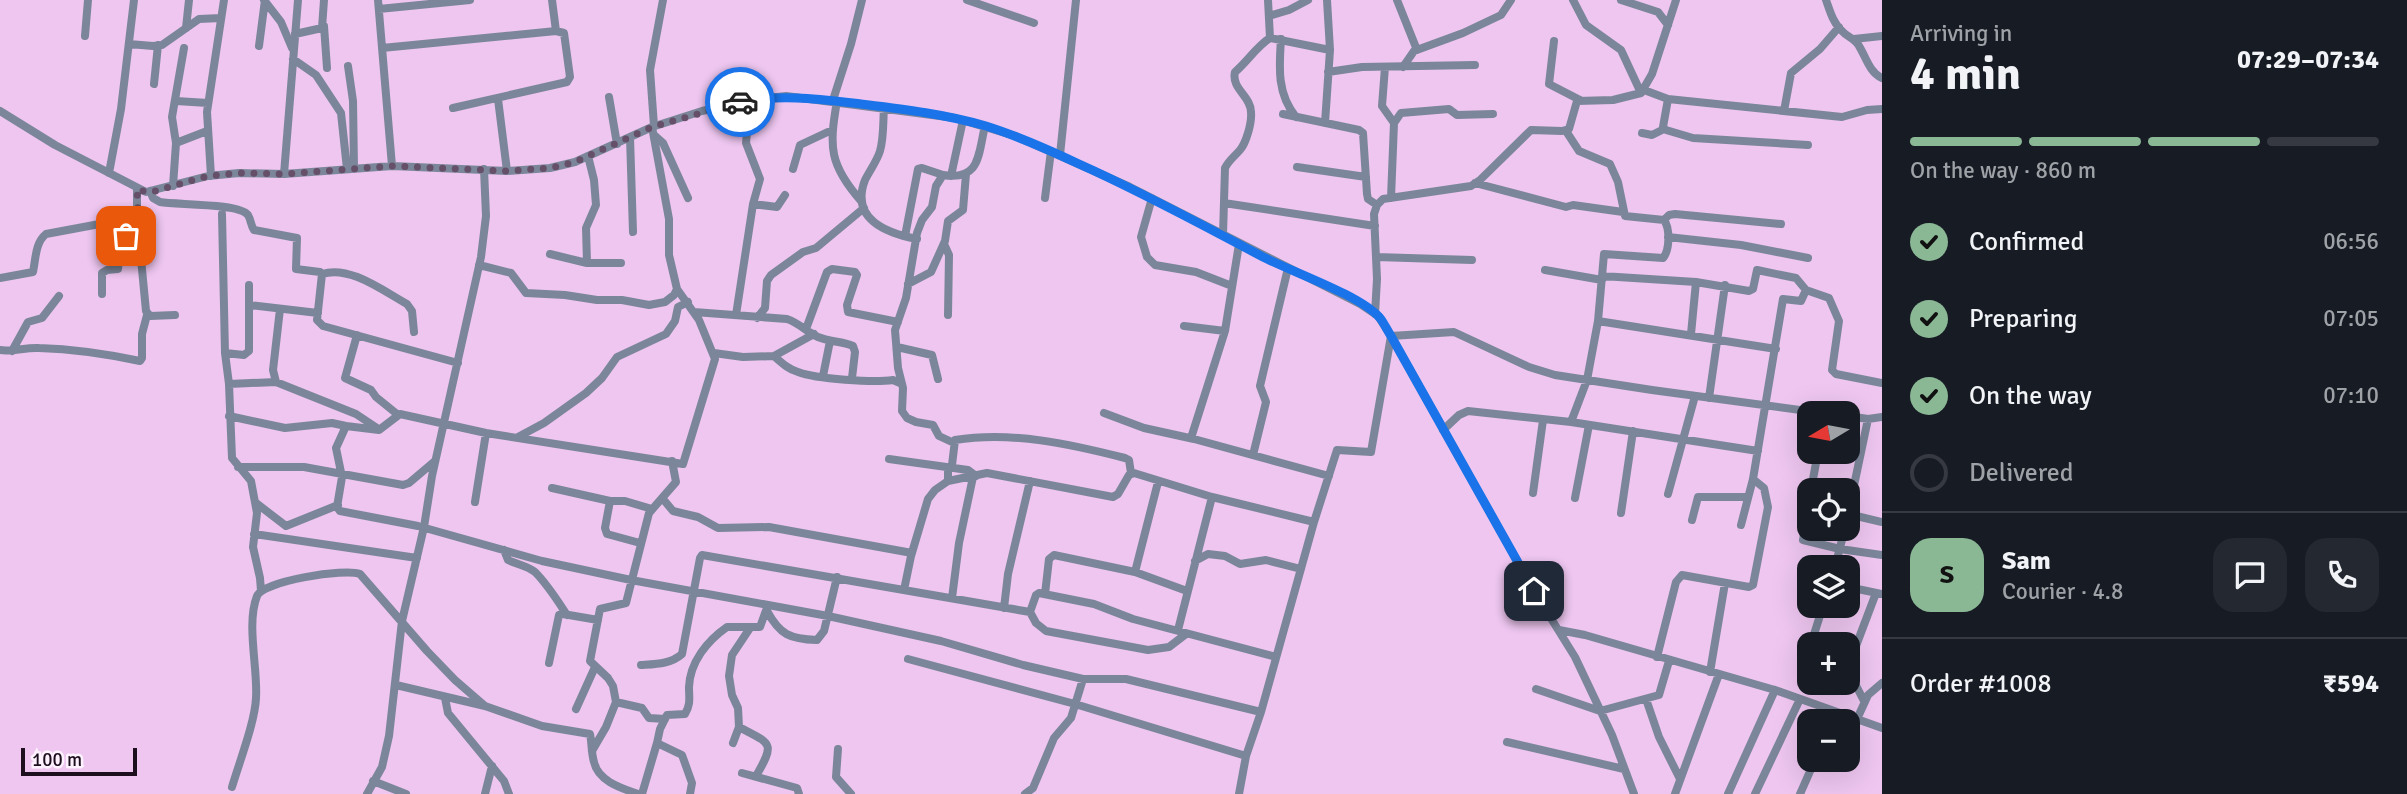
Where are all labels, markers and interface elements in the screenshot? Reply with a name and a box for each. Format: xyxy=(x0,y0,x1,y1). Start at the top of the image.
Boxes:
text: Arriving in xyxy=(1910,19,2012,48)
text: 07:29–07:34 xyxy=(2237,44,2379,76)
text: 4 min xyxy=(1910,46,2021,102)
courier xyxy=(705,67,775,137)
icon: car xyxy=(721,83,759,121)
text: On the way · 860 m xyxy=(1910,156,2096,185)
pin xyxy=(96,206,156,266)
icon: bag xyxy=(107,217,145,255)
icon: check xyxy=(1910,223,1948,261)
text: Confirmed xyxy=(1969,226,2084,258)
text: 06:56 xyxy=(2323,227,2379,256)
icon: check xyxy=(1910,300,1948,338)
text: Preparing xyxy=(1969,303,2077,335)
text: 07:05 xyxy=(2323,304,2379,333)
icon: check xyxy=(1910,377,1948,415)
text: On the way xyxy=(1969,380,2092,412)
text: 07:10 xyxy=(2323,381,2379,410)
north arrow xyxy=(1797,401,1860,464)
map controls xyxy=(1797,401,1860,772)
text: Delivered xyxy=(1969,457,2074,489)
button: locate xyxy=(1797,478,1860,541)
button: chat xyxy=(2213,538,2287,612)
button: phone xyxy=(2305,538,2379,612)
text: Sam xyxy=(2002,545,2051,577)
button: layers xyxy=(1797,555,1860,618)
text: S xyxy=(1940,559,1954,591)
pin xyxy=(1504,561,1564,621)
icon: home xyxy=(1515,572,1553,610)
text: Courier · 4.8 xyxy=(2002,577,2123,606)
button: + xyxy=(1797,632,1860,695)
text: Order #1008 xyxy=(1910,668,2051,700)
text: ₹594 xyxy=(2323,668,2379,700)
button: − xyxy=(1797,709,1860,772)
scale bar xyxy=(21,745,136,777)
text: 100 m xyxy=(32,748,82,772)

